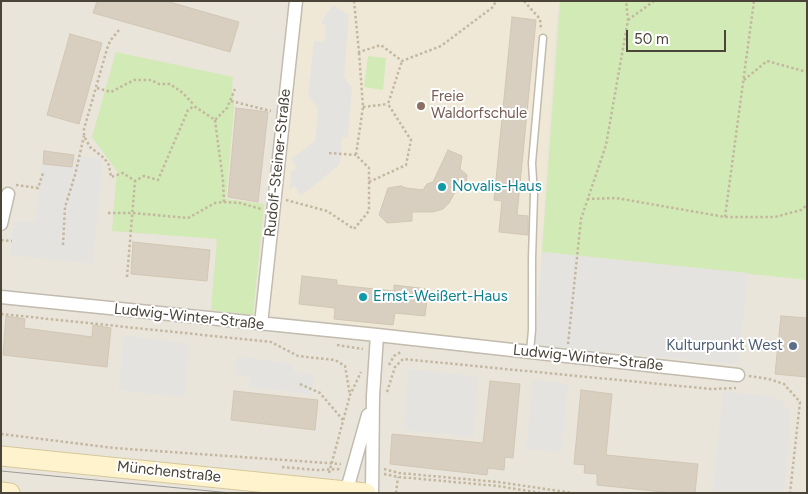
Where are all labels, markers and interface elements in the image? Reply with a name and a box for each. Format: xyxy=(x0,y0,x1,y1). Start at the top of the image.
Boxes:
scale bar xyxy=(628,20,728,52)
text: 50 m xyxy=(634,30,669,48)
street label: Rudolf-Steiner-Straße xyxy=(261,88,295,238)
place label: Freie Waldorfschule xyxy=(431,88,527,123)
marker: Freie Waldorfschule xyxy=(415,100,427,112)
place label: Novalis-Haus xyxy=(452,178,542,196)
marker: Novalis-Haus xyxy=(436,181,448,193)
place label: Ernst-Weißert-Haus xyxy=(373,288,508,306)
marker: Ernst-Weißert-Haus xyxy=(357,291,369,303)
street label: Ludwig-Winter-Straße xyxy=(113,300,265,334)
place label: Kulturpunkt West xyxy=(666,337,783,355)
marker: Kulturpunkt West xyxy=(787,340,799,352)
street label: Ludwig-Winter-Straße xyxy=(512,341,664,375)
street label: Münchenstraße xyxy=(116,458,222,486)

